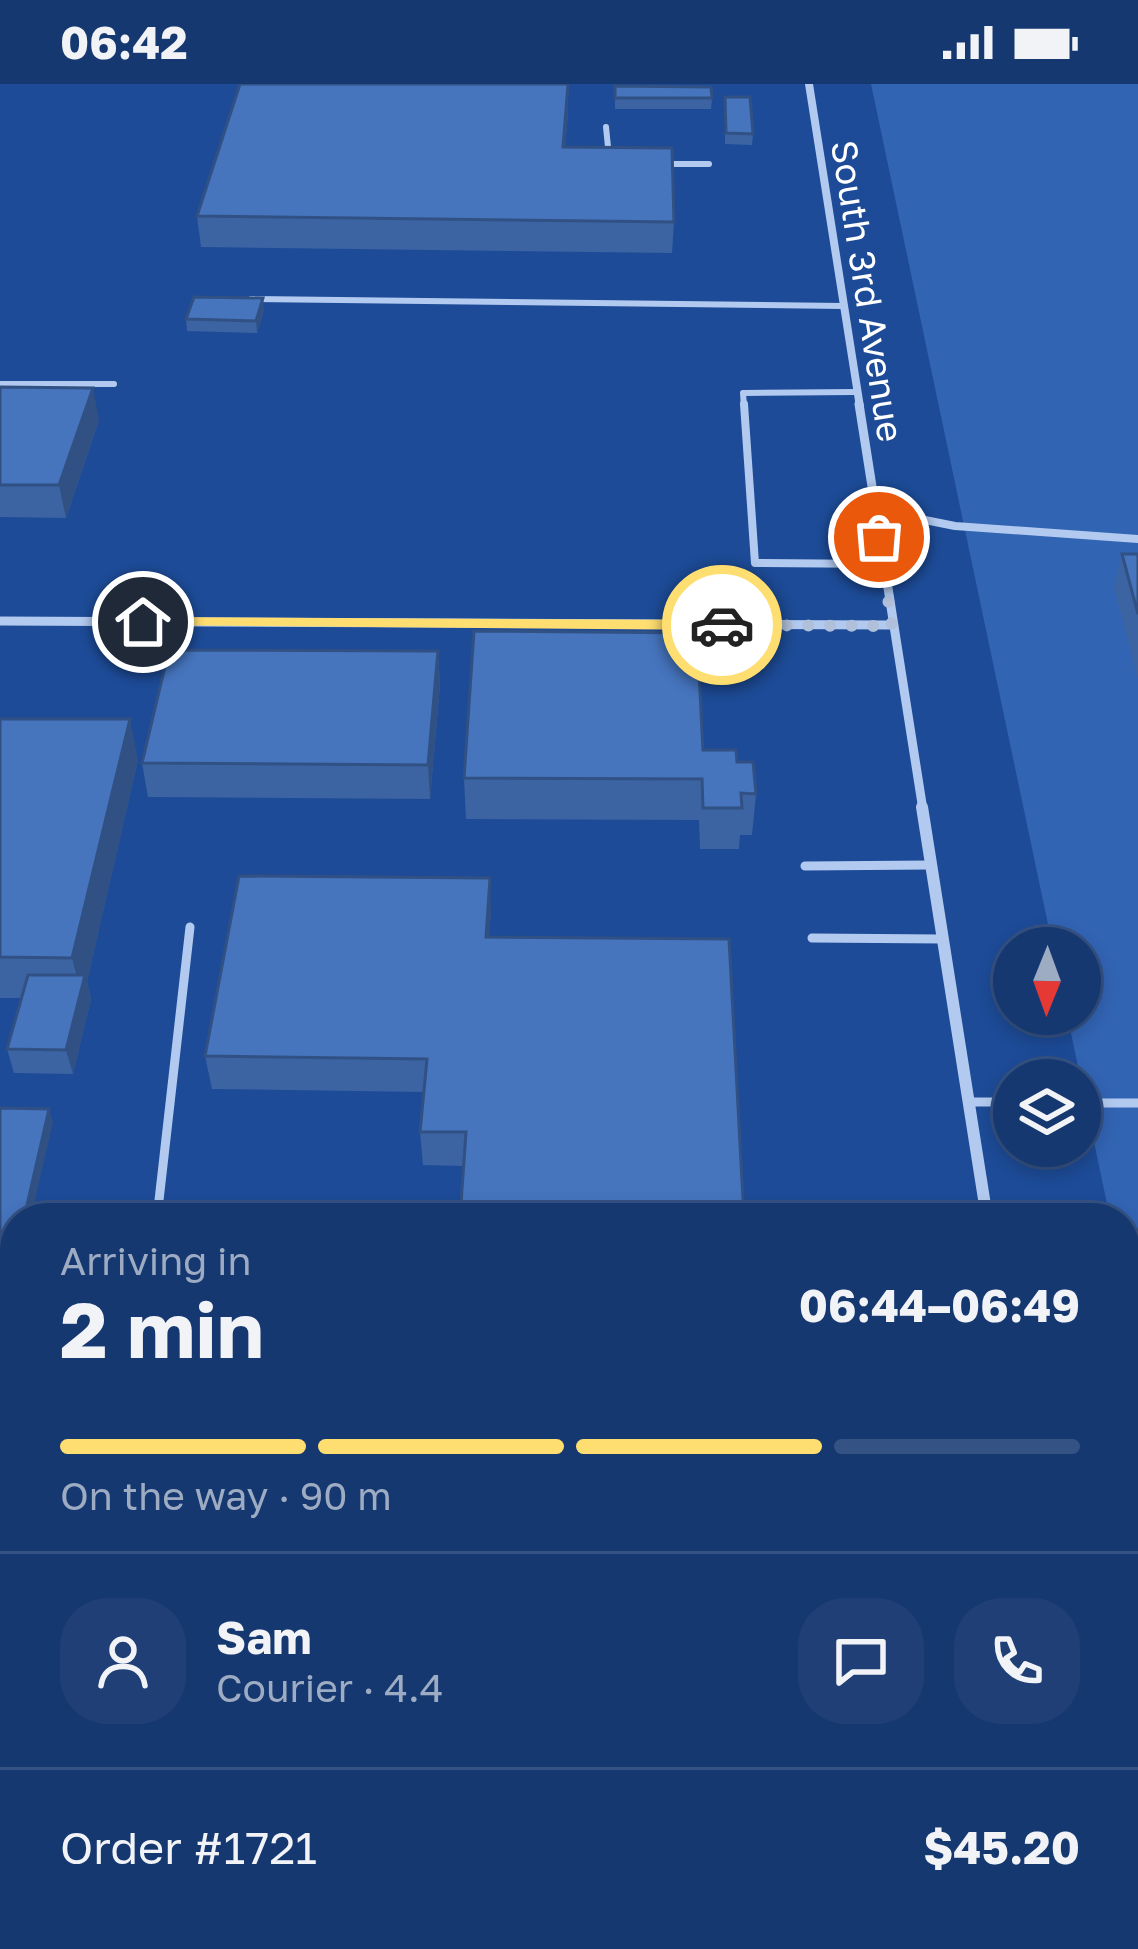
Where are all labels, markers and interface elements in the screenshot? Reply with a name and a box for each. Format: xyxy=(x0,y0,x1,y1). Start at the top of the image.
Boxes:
text: 06:42 xyxy=(60,15,188,69)
street label: South 3rd Avenue xyxy=(823,137,913,445)
pin xyxy=(828,486,930,588)
icon: bag xyxy=(846,504,912,570)
courier xyxy=(662,565,782,685)
pin xyxy=(92,571,194,673)
icon: home xyxy=(110,589,176,655)
icon: car xyxy=(689,592,755,658)
north arrow xyxy=(993,927,1101,1035)
map controls xyxy=(993,927,1101,1167)
button: layers xyxy=(993,1059,1101,1167)
text: Arriving in xyxy=(60,1237,251,1284)
text: 06:44–06:49 xyxy=(799,1278,1080,1332)
text: 2 min xyxy=(60,1282,264,1375)
text: On the way · 90 m xyxy=(60,1472,392,1519)
button: person xyxy=(60,1598,186,1724)
button: chat xyxy=(798,1598,924,1724)
button: phone xyxy=(954,1598,1080,1724)
text: Sam xyxy=(216,1610,312,1664)
text: Courier · 4.4 xyxy=(216,1664,444,1711)
text: Order #1721 xyxy=(60,1820,317,1874)
text: $45.20 xyxy=(923,1820,1080,1874)

